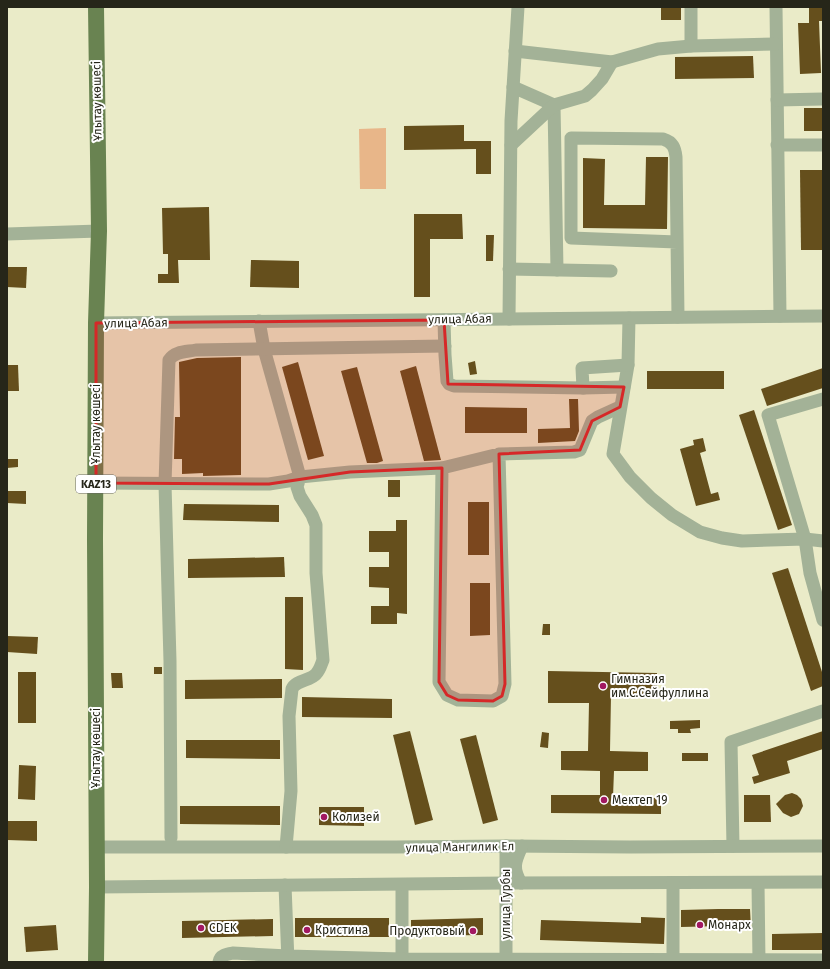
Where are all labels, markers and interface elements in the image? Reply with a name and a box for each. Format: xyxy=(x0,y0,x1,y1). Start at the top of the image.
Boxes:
street label: Ұлытау көшесі xyxy=(89,61,105,141)
street label: улица Абая xyxy=(428,311,492,327)
street label: улица Абая xyxy=(104,315,168,331)
street label: Ұлытау көшесі xyxy=(89,384,103,464)
road number: KAZ13 xyxy=(76,475,116,493)
place label: Гимназия им.С.Сейфуллина xyxy=(611,672,709,700)
marker: Гимназия им.С.Сейфуллина xyxy=(598,681,608,691)
street label: Ұлытау көшесі xyxy=(89,708,103,788)
place label: Мектеп 19 xyxy=(612,793,668,807)
marker: Мектеп 19 xyxy=(599,795,609,805)
place label: Колизей xyxy=(332,810,380,824)
marker: Колизей xyxy=(319,812,329,822)
street label: улица Мангилик Ел xyxy=(405,839,515,855)
street label: улица Гурбы xyxy=(499,869,513,939)
place label: Монарх xyxy=(708,918,751,932)
marker: Монарх xyxy=(695,920,705,930)
place label: CDEK xyxy=(209,921,238,935)
marker: CDEK xyxy=(196,923,206,933)
place label: Кристина xyxy=(315,923,368,937)
place label: Продуктовый xyxy=(389,924,465,938)
marker: Кристина xyxy=(302,925,312,935)
marker: Продуктовый xyxy=(468,926,478,936)

